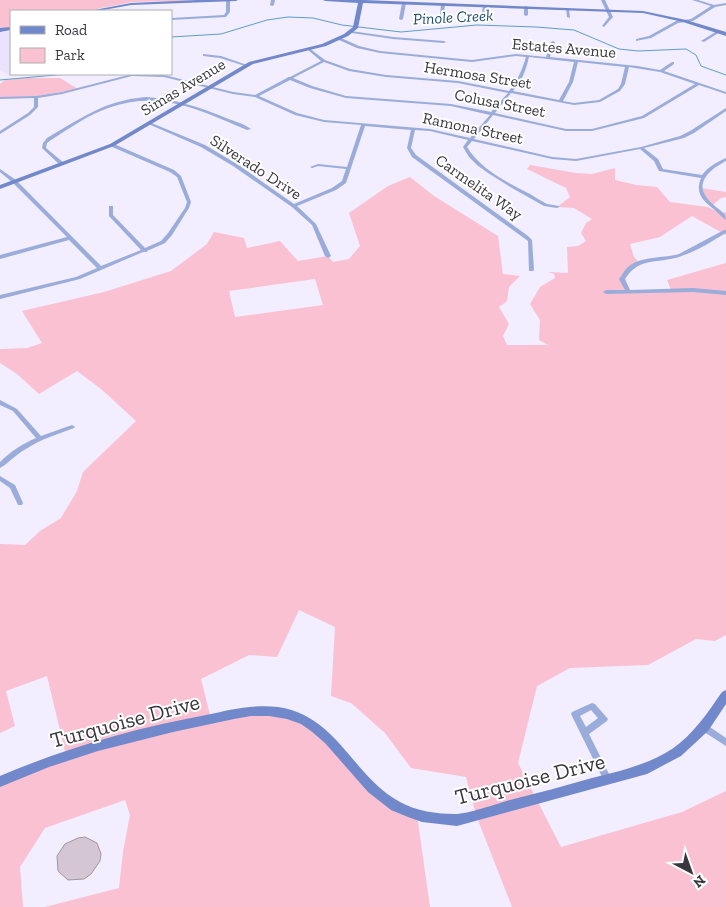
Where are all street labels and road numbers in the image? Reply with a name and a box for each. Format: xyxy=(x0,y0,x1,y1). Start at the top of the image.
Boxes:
street label: Estates Avenue xyxy=(511,34,617,62)
street label: Simas Avenue xyxy=(137,54,229,120)
street label: Hermosa Street xyxy=(423,57,533,93)
street label: Colusa Street xyxy=(453,85,547,121)
street label: Ramona Street xyxy=(421,108,525,148)
street label: Silverado Drive xyxy=(207,130,305,204)
street label: Carmelita Way xyxy=(432,150,527,224)
street label: Turquoise Drive xyxy=(47,688,203,754)
street label: Turquoise Drive xyxy=(452,747,608,811)

